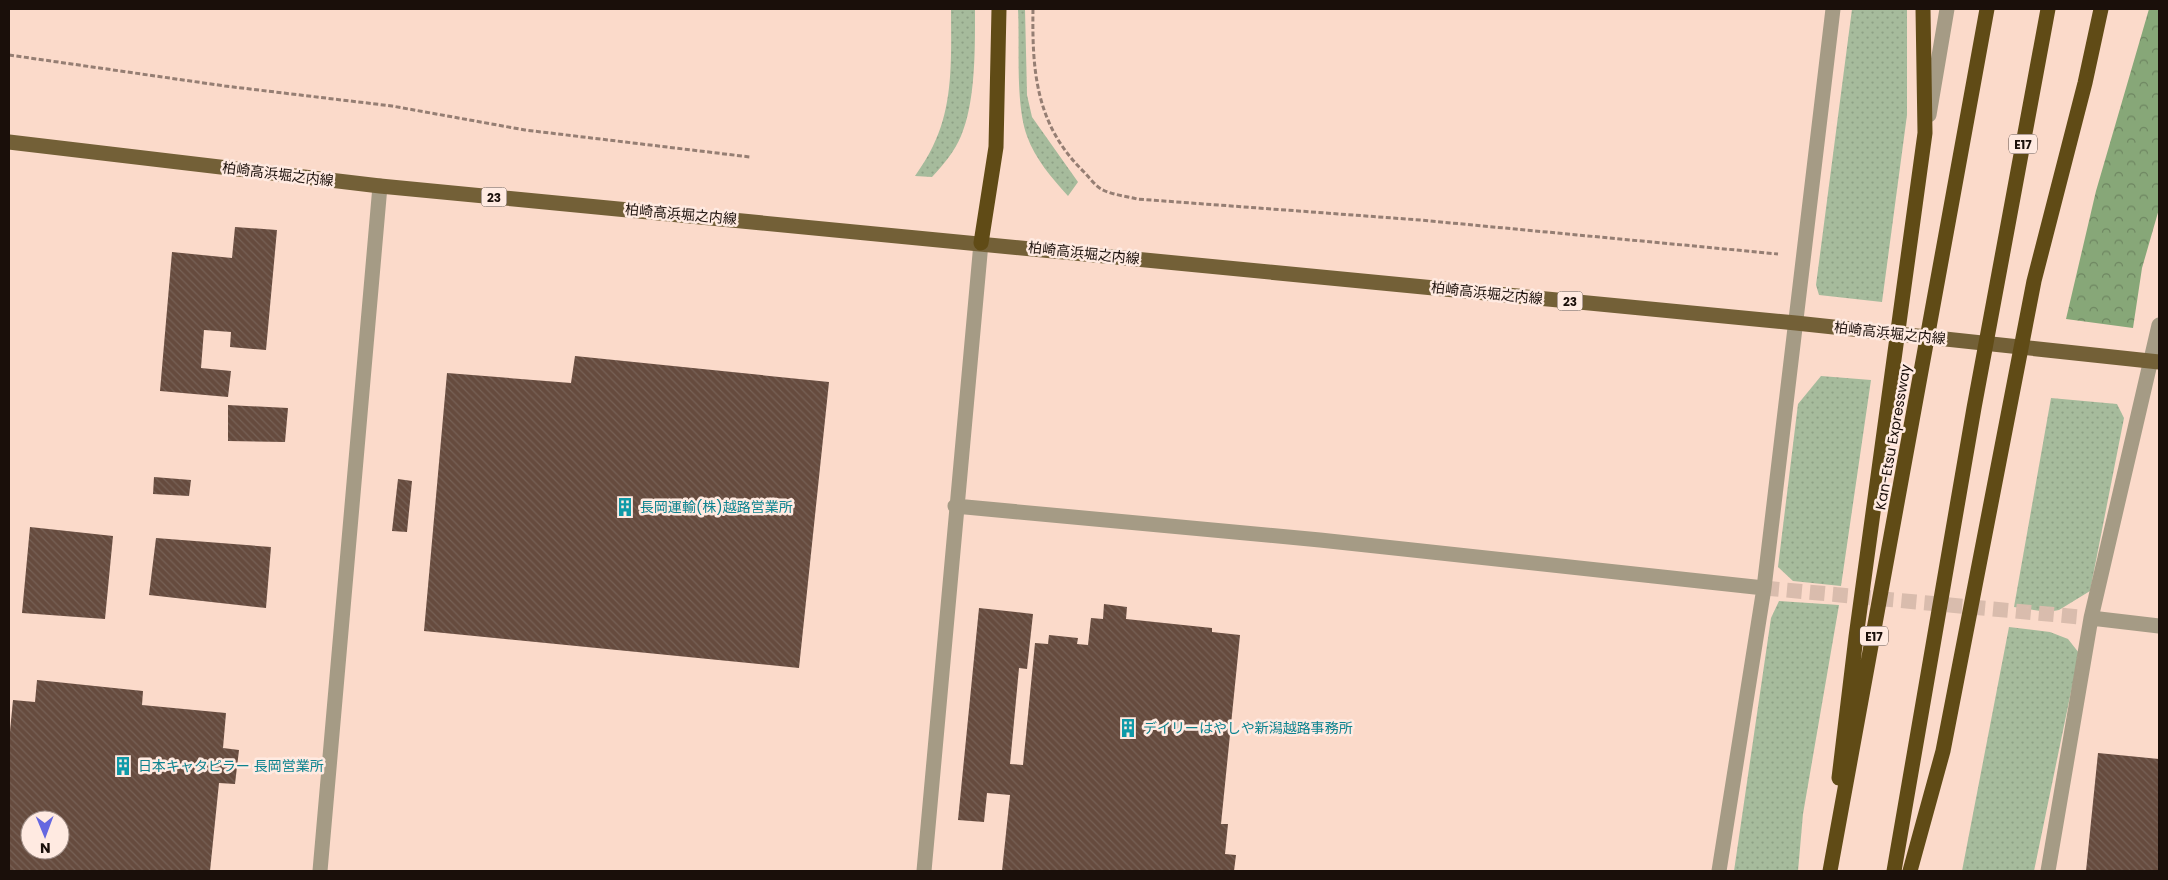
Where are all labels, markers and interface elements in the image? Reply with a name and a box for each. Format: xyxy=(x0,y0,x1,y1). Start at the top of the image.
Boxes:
road number: E17 xyxy=(2009,134,2037,154)
street label: 柏崎高浜堀之内線 xyxy=(221,157,335,191)
road number: 23 xyxy=(482,188,506,206)
street label: 柏崎高浜堀之内線 xyxy=(624,199,738,229)
street label: 柏崎高浜堀之内線 xyxy=(1027,237,1141,269)
street label: 柏崎高浜堀之内線 xyxy=(1430,277,1544,309)
road number: 23 xyxy=(1558,292,1582,310)
street label: 柏崎高浜堀之内線 xyxy=(1833,317,1947,349)
street label: Kan-Etsu Expressway xyxy=(1870,363,1916,511)
building icon: 長岡運輸(株)越路営業所 xyxy=(614,496,636,518)
place label: 長岡運輸(株)越路営業所 xyxy=(640,497,793,517)
road number: E17 xyxy=(1860,626,1888,646)
building icon: デイリーはやしや新潟越路事務所 xyxy=(1117,717,1139,739)
place label: デイリーはやしや新潟越路事務所 xyxy=(1143,718,1353,738)
building icon: 日本キャタピラー 長岡営業所 xyxy=(112,755,134,777)
place label: 日本キャタピラー 長岡営業所 xyxy=(138,756,324,776)
north arrow xyxy=(20,810,70,860)
text: N xyxy=(40,838,51,858)

